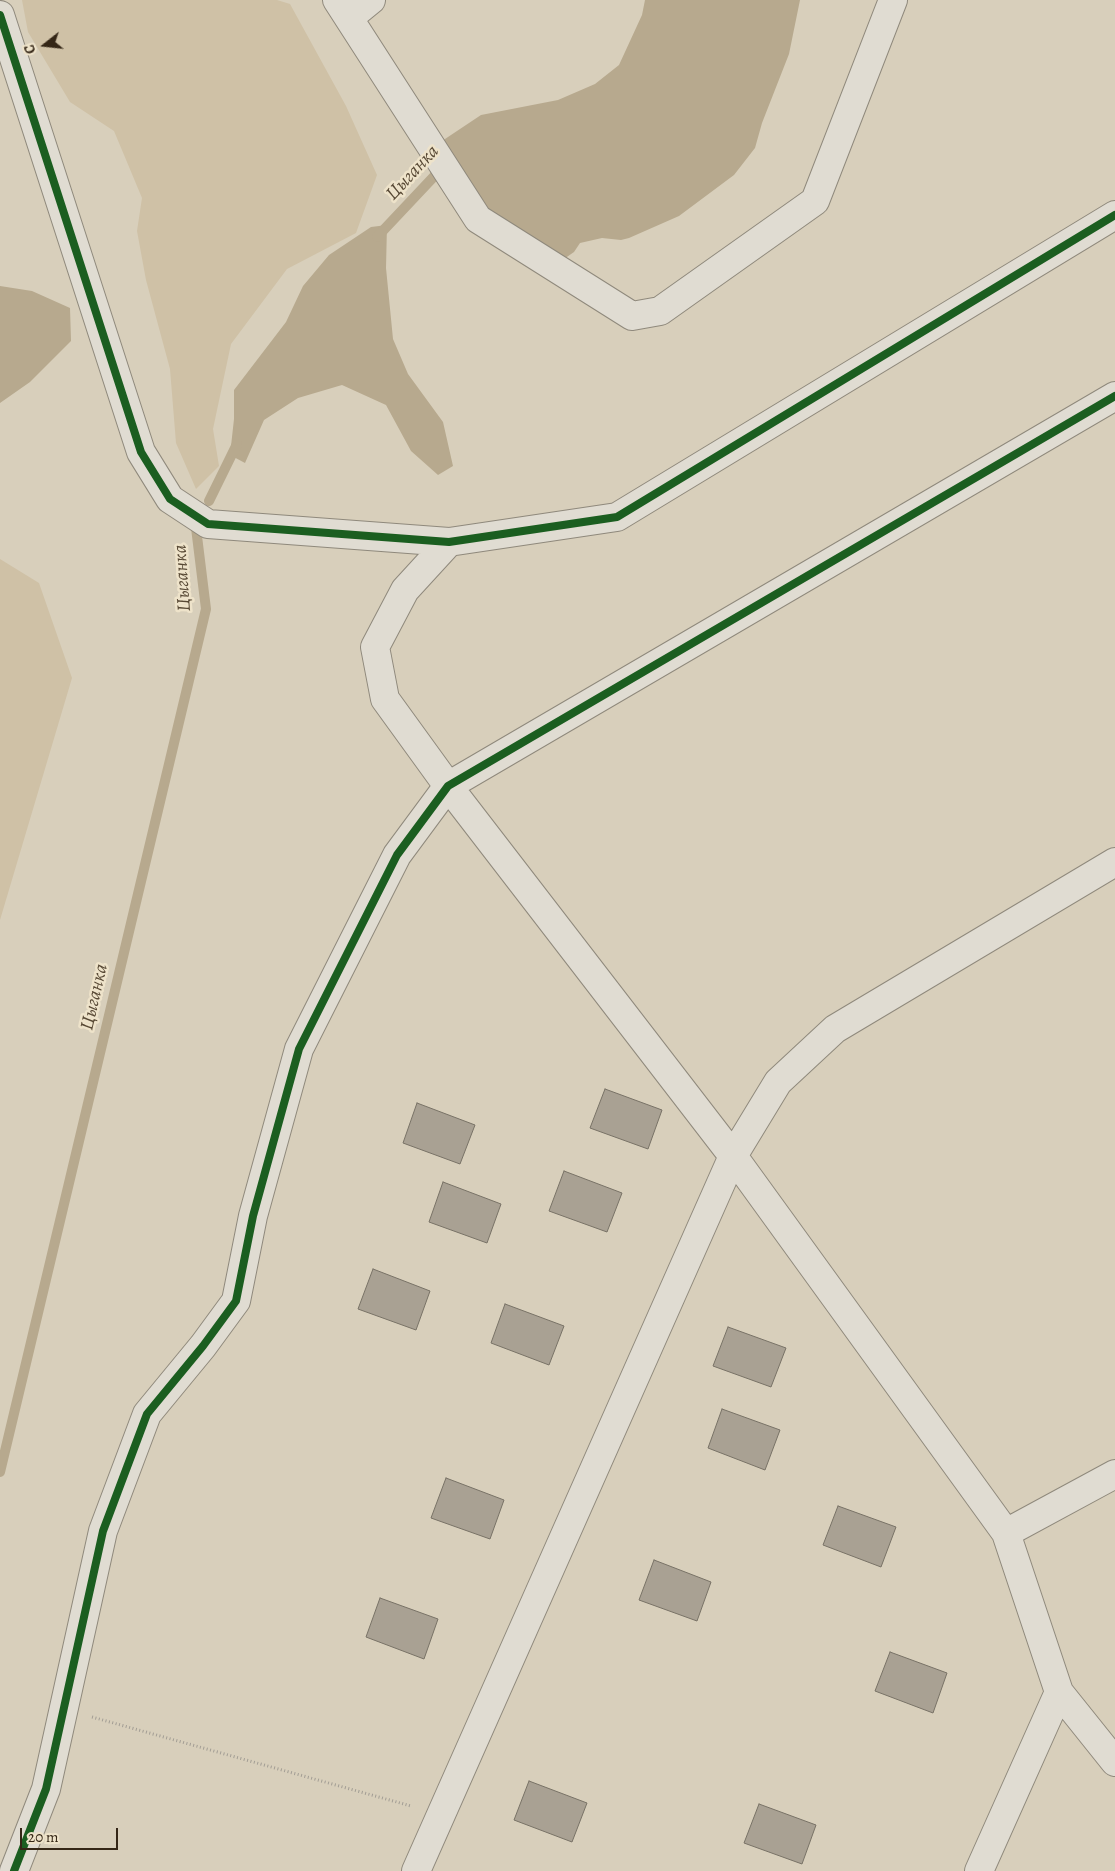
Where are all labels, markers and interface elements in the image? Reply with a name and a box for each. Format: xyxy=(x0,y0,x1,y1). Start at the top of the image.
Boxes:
north arrow xyxy=(20,20,70,70)
text: С xyxy=(20,43,40,56)
water label: Цыганка xyxy=(382,141,444,205)
water label: Цыганка xyxy=(169,544,197,612)
water label: Цыганка xyxy=(76,962,114,1032)
scale bar xyxy=(22,1818,120,1850)
text: 20 m xyxy=(28,1827,59,1847)

